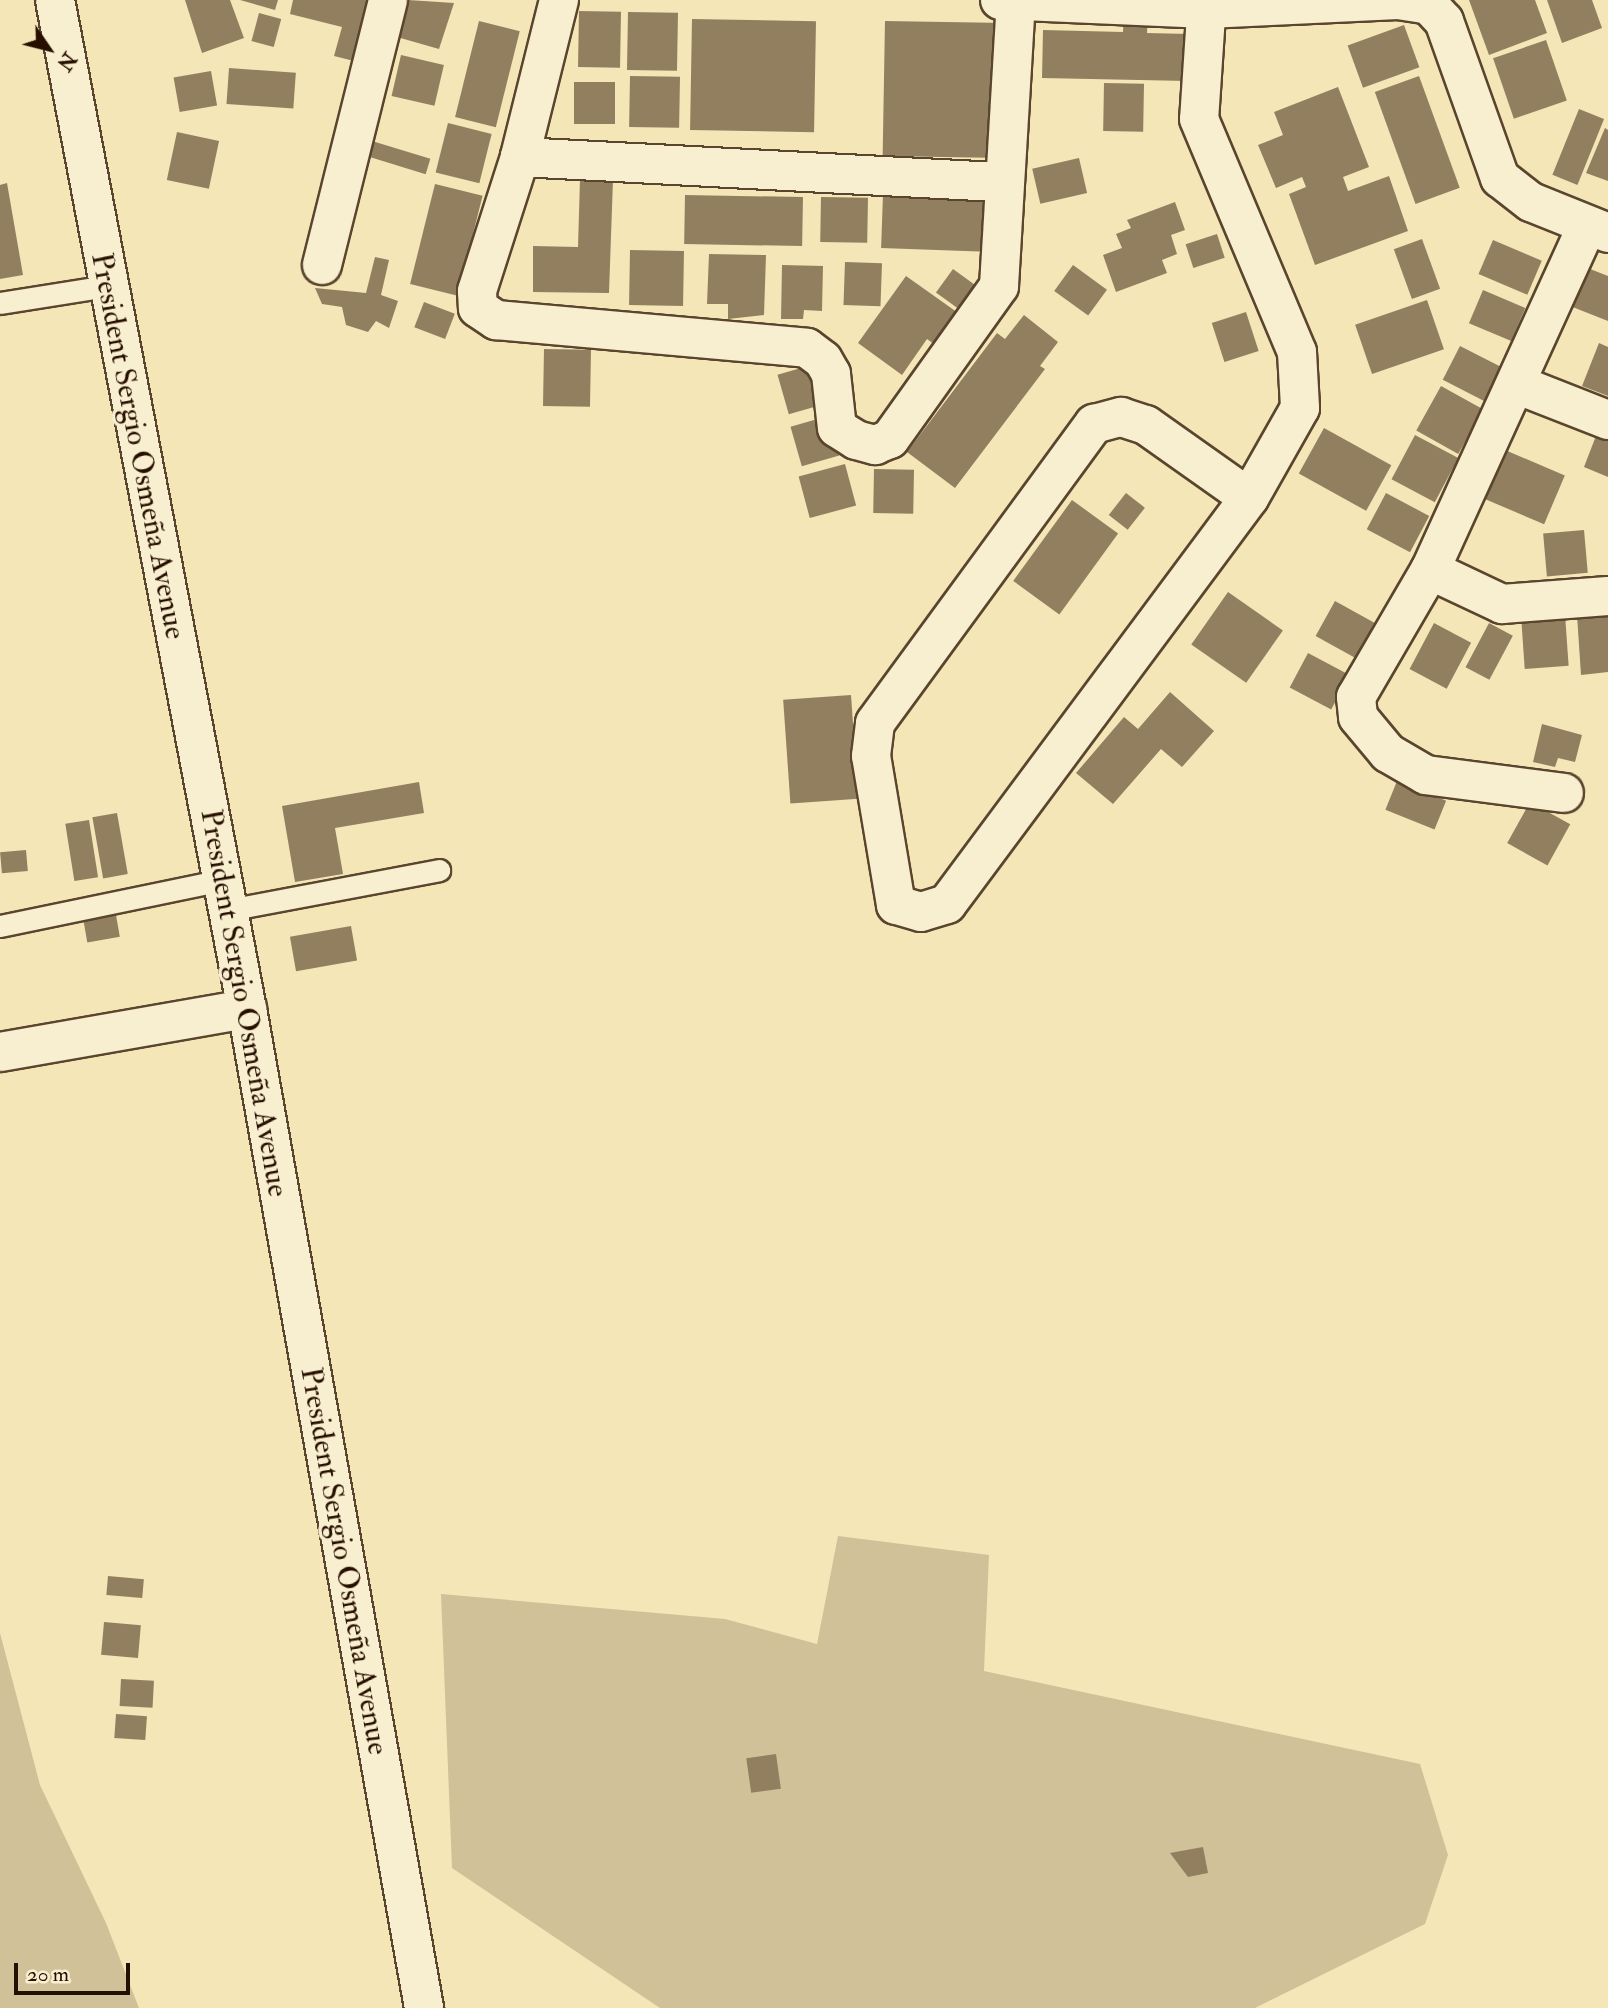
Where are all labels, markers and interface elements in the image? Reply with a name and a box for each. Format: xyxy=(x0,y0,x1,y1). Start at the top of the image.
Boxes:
north arrow xyxy=(14,14,84,84)
text: N xyxy=(51,47,81,75)
street label: President Sergio Osmeña Avenue xyxy=(83,250,193,642)
street label: President Sergio Osmeña Avenue xyxy=(192,807,296,1199)
street label: President Sergio Osmeña Avenue xyxy=(292,1365,396,1757)
scale bar xyxy=(18,1948,133,1992)
text: 20 m xyxy=(27,1961,69,1988)

